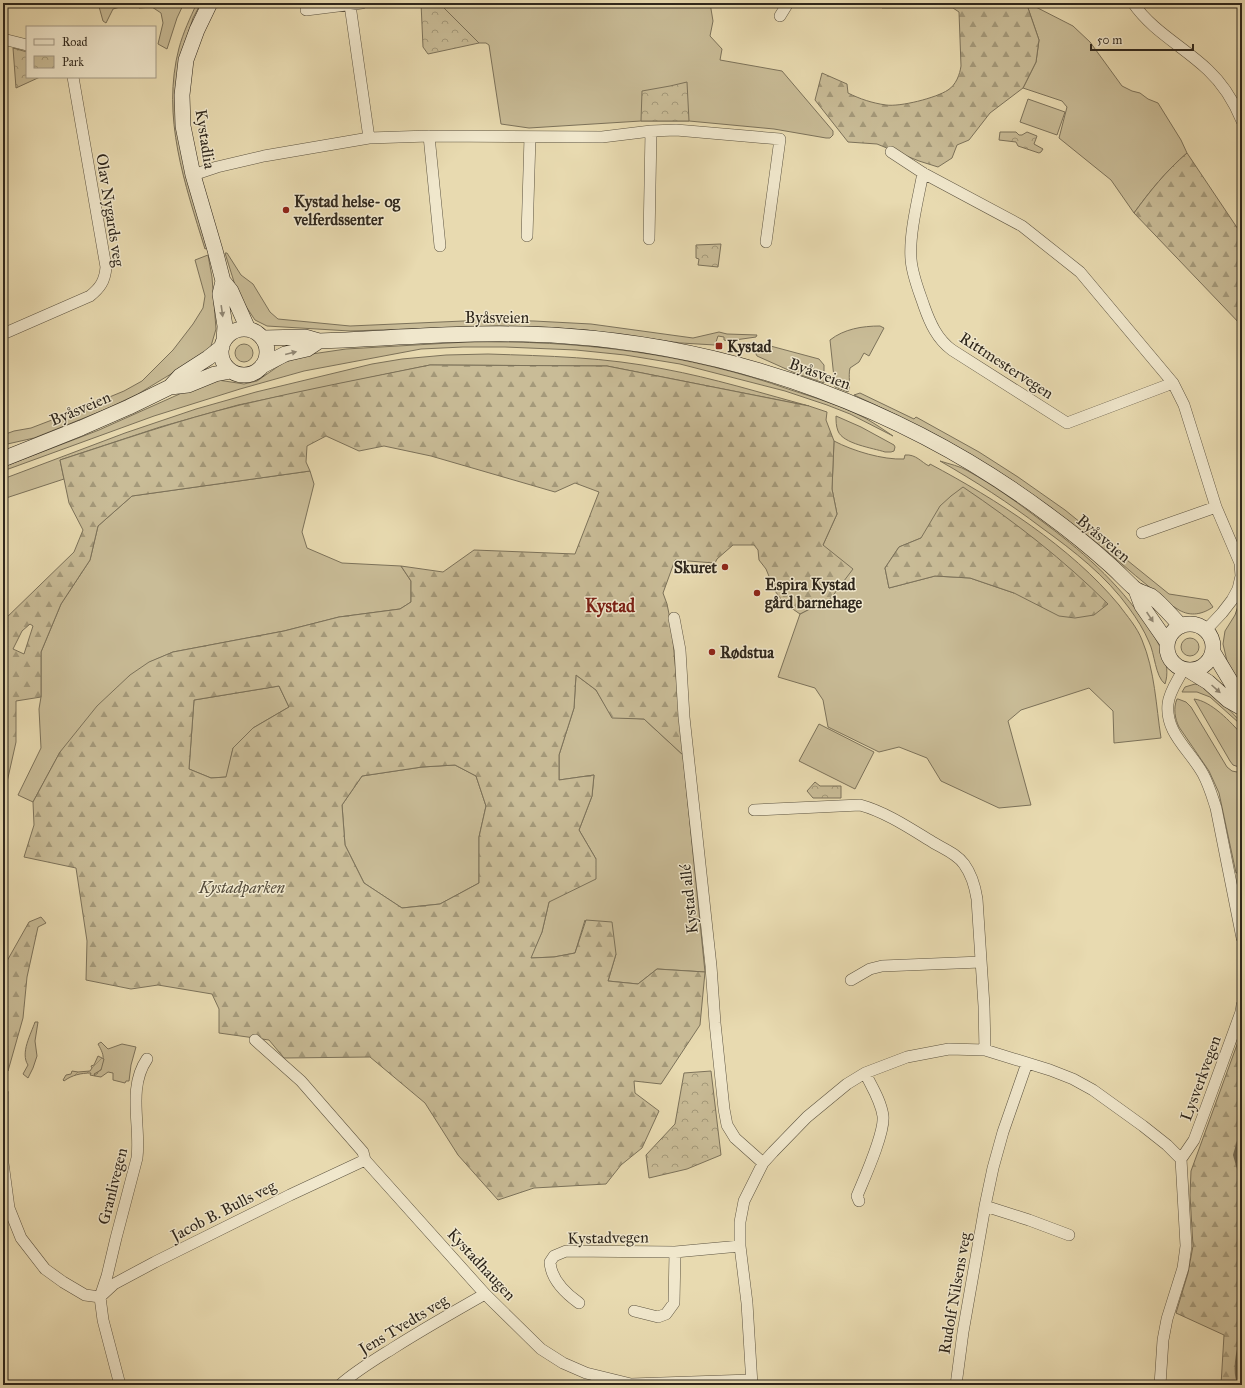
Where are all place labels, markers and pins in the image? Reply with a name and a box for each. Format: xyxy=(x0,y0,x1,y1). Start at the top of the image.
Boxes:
place label: Kystad helse- og velferdssenter xyxy=(293,192,401,229)
marker: Kystad helse- og velferdssenter xyxy=(281,205,291,215)
place label: Kystad xyxy=(727,337,773,357)
marker: Kystad xyxy=(714,341,724,351)
place label: Skuret xyxy=(674,558,717,577)
marker: Skuret xyxy=(720,562,730,572)
place label: Espira Kystad gård barnehage xyxy=(765,575,863,613)
marker: Espira Kystad gård barnehage xyxy=(752,588,762,598)
place label: Rødstua xyxy=(720,643,775,662)
marker: Rødstua xyxy=(707,647,717,657)

